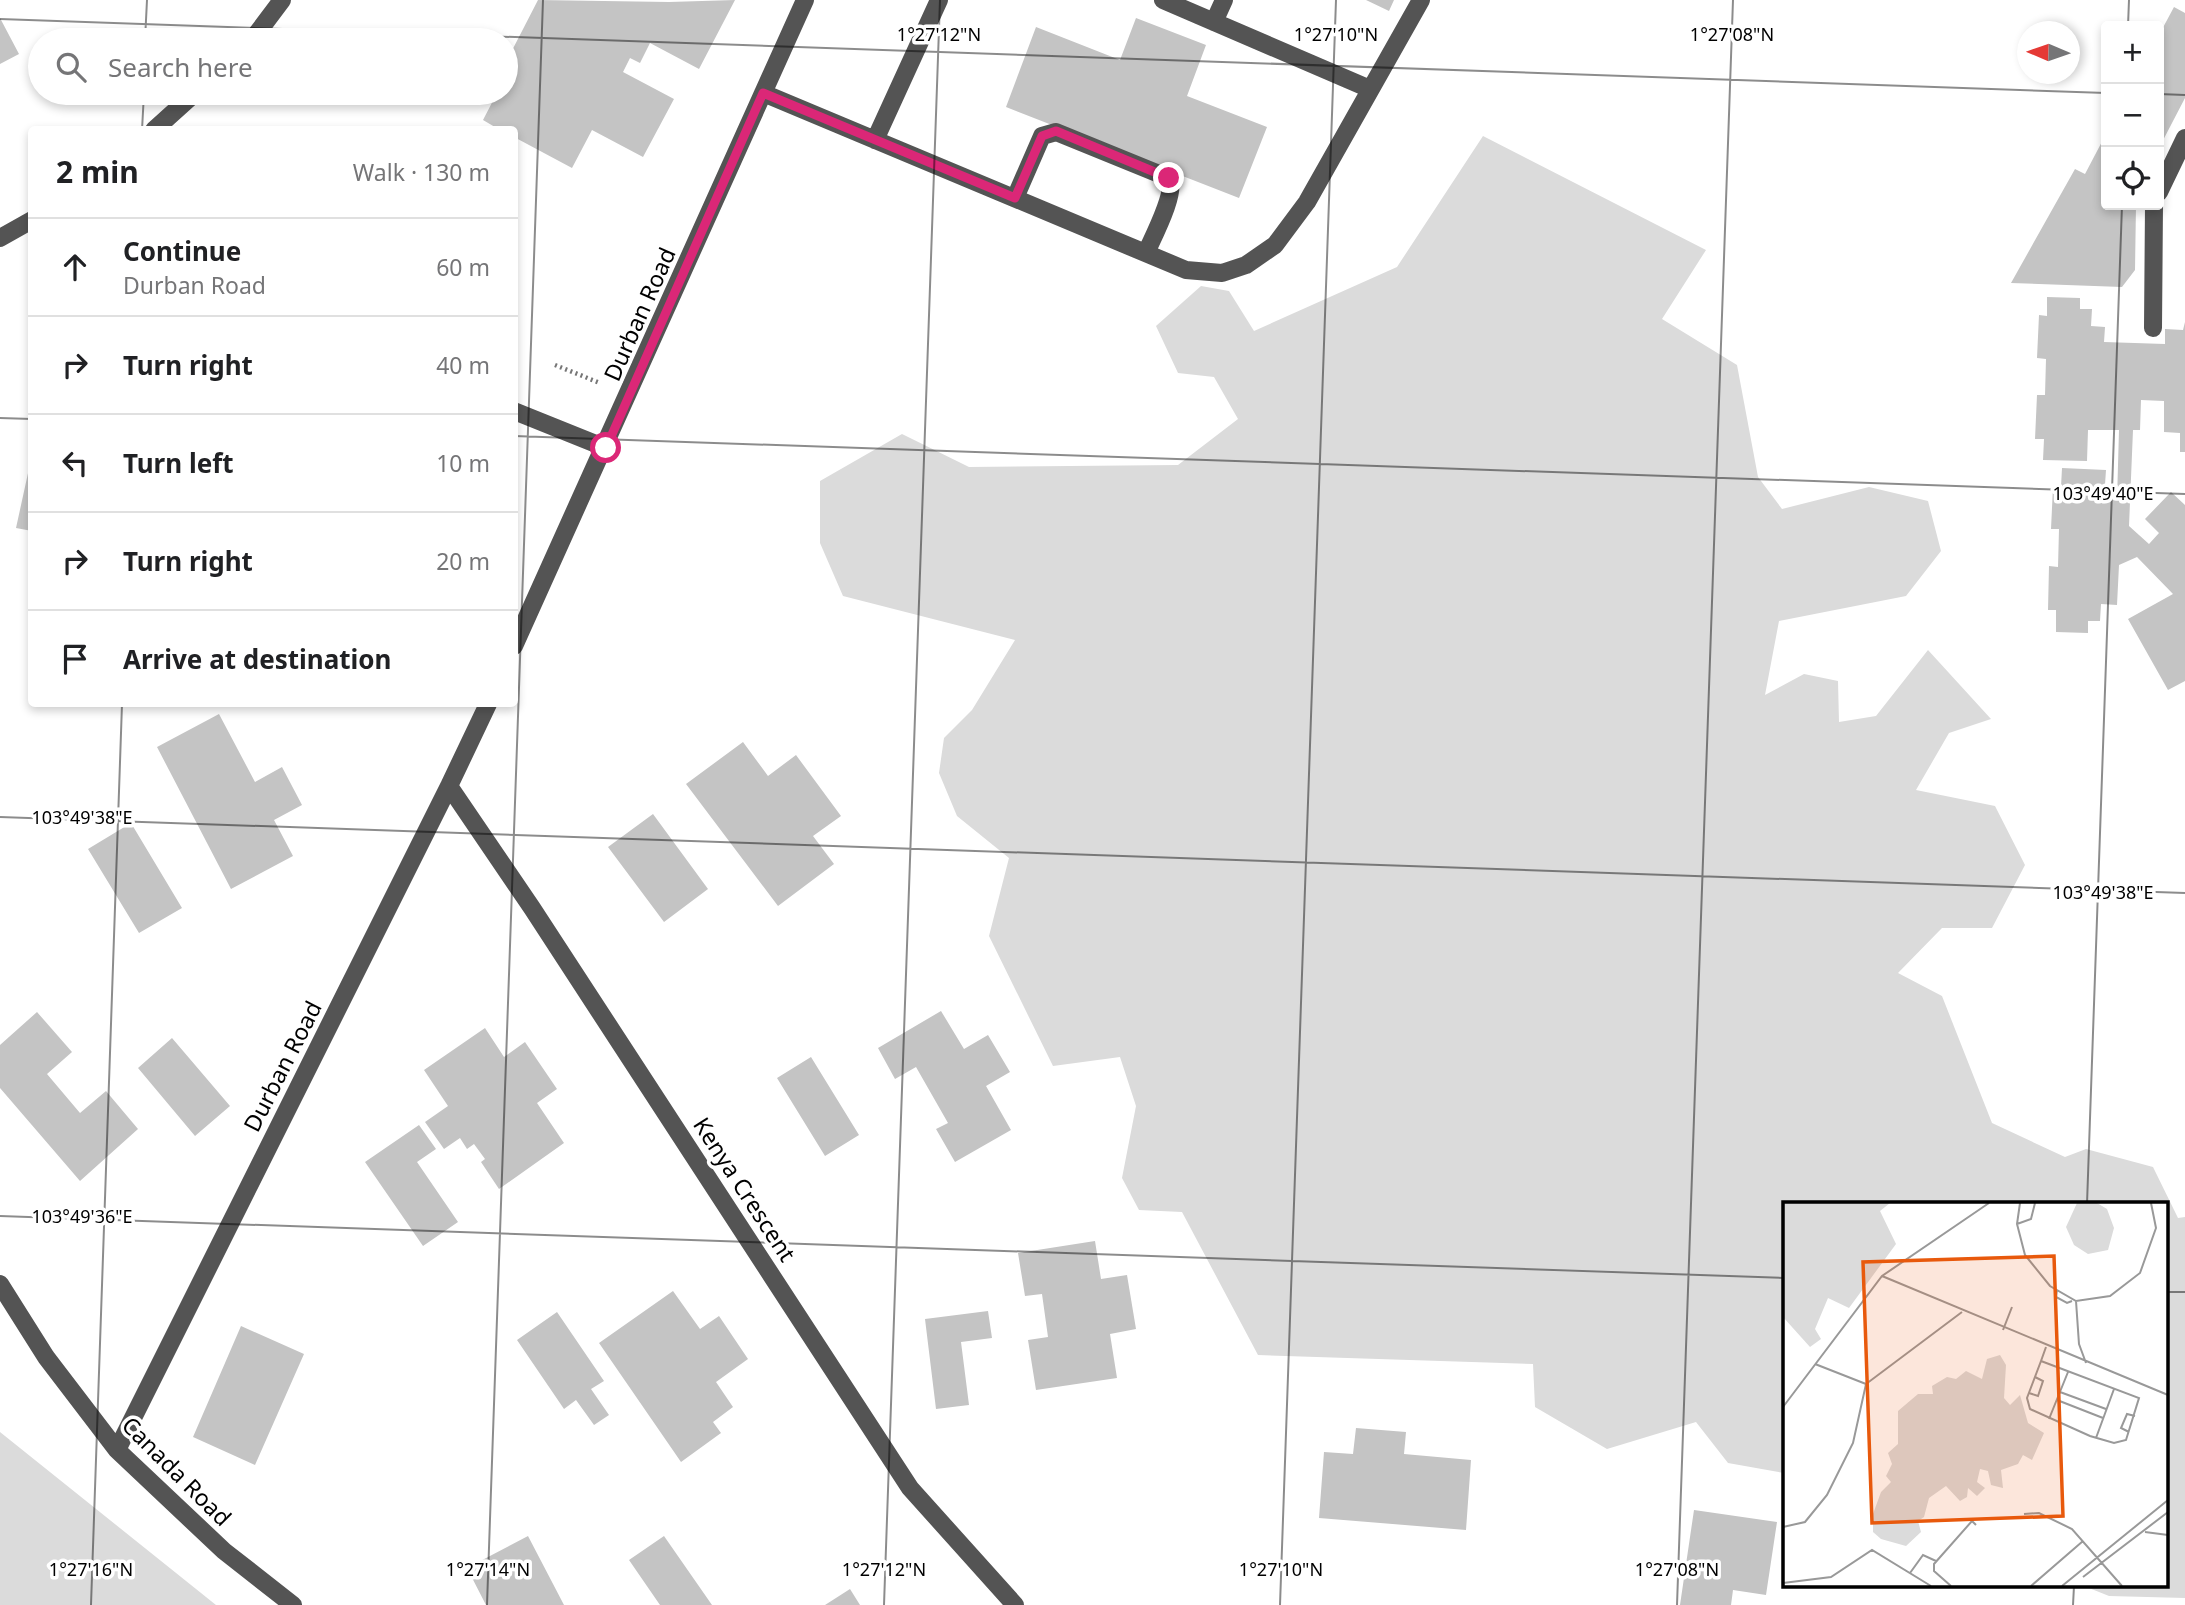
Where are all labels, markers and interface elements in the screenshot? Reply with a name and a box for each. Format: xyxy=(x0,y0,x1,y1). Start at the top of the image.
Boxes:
north arrow xyxy=(2017,21,2080,84)
map controls xyxy=(2101,21,2164,210)
button: + xyxy=(2101,21,2164,84)
text: 1°27'12"N xyxy=(897,22,981,46)
text: 1°27'10"N xyxy=(1294,22,1378,46)
text: 1°27'08"N xyxy=(1690,22,1774,46)
search box xyxy=(28,28,518,105)
icon: search xyxy=(52,48,90,86)
text: Search here xyxy=(108,49,253,85)
button: − xyxy=(2101,84,2164,147)
button: locate xyxy=(2101,147,2164,210)
text: 2 min xyxy=(56,151,139,192)
text: Walk · 130 m xyxy=(353,156,490,188)
route end xyxy=(1153,162,1184,193)
text: Continue xyxy=(123,233,241,269)
street label: Durban Road xyxy=(595,242,683,386)
icon: ahead xyxy=(56,248,94,286)
text: 60 m xyxy=(436,251,490,283)
text: Durban Road xyxy=(123,269,266,301)
icon: right xyxy=(56,346,94,384)
text: Turn right xyxy=(123,347,253,383)
text: 40 m xyxy=(436,349,490,381)
route start xyxy=(590,432,621,463)
icon: left xyxy=(56,444,94,482)
text: Turn left xyxy=(123,445,234,481)
text: 10 m xyxy=(436,447,490,479)
text: 103°49'40"E xyxy=(2052,481,2154,505)
icon: right xyxy=(56,542,94,580)
text: Turn right xyxy=(123,543,253,579)
text: 20 m xyxy=(436,545,490,577)
icon: arrive xyxy=(56,640,94,678)
text: Arrive at destination xyxy=(123,641,392,677)
text: 103°49'38"E xyxy=(31,805,133,829)
text: 103°49'38"E xyxy=(2052,880,2154,904)
street label: Durban Road xyxy=(235,995,329,1137)
street label: Kenya Crescent xyxy=(686,1111,804,1267)
inset map xyxy=(1783,1202,2168,1588)
text: 103°49'36"E xyxy=(31,1204,133,1228)
street label: Canada Road xyxy=(115,1409,239,1533)
text: 1°27'16"N xyxy=(49,1557,133,1581)
text: 1°27'14"N xyxy=(446,1557,530,1581)
text: 1°27'12"N xyxy=(842,1557,926,1581)
text: 1°27'10"N xyxy=(1239,1557,1323,1581)
text: 1°27'08"N xyxy=(1635,1557,1719,1581)

